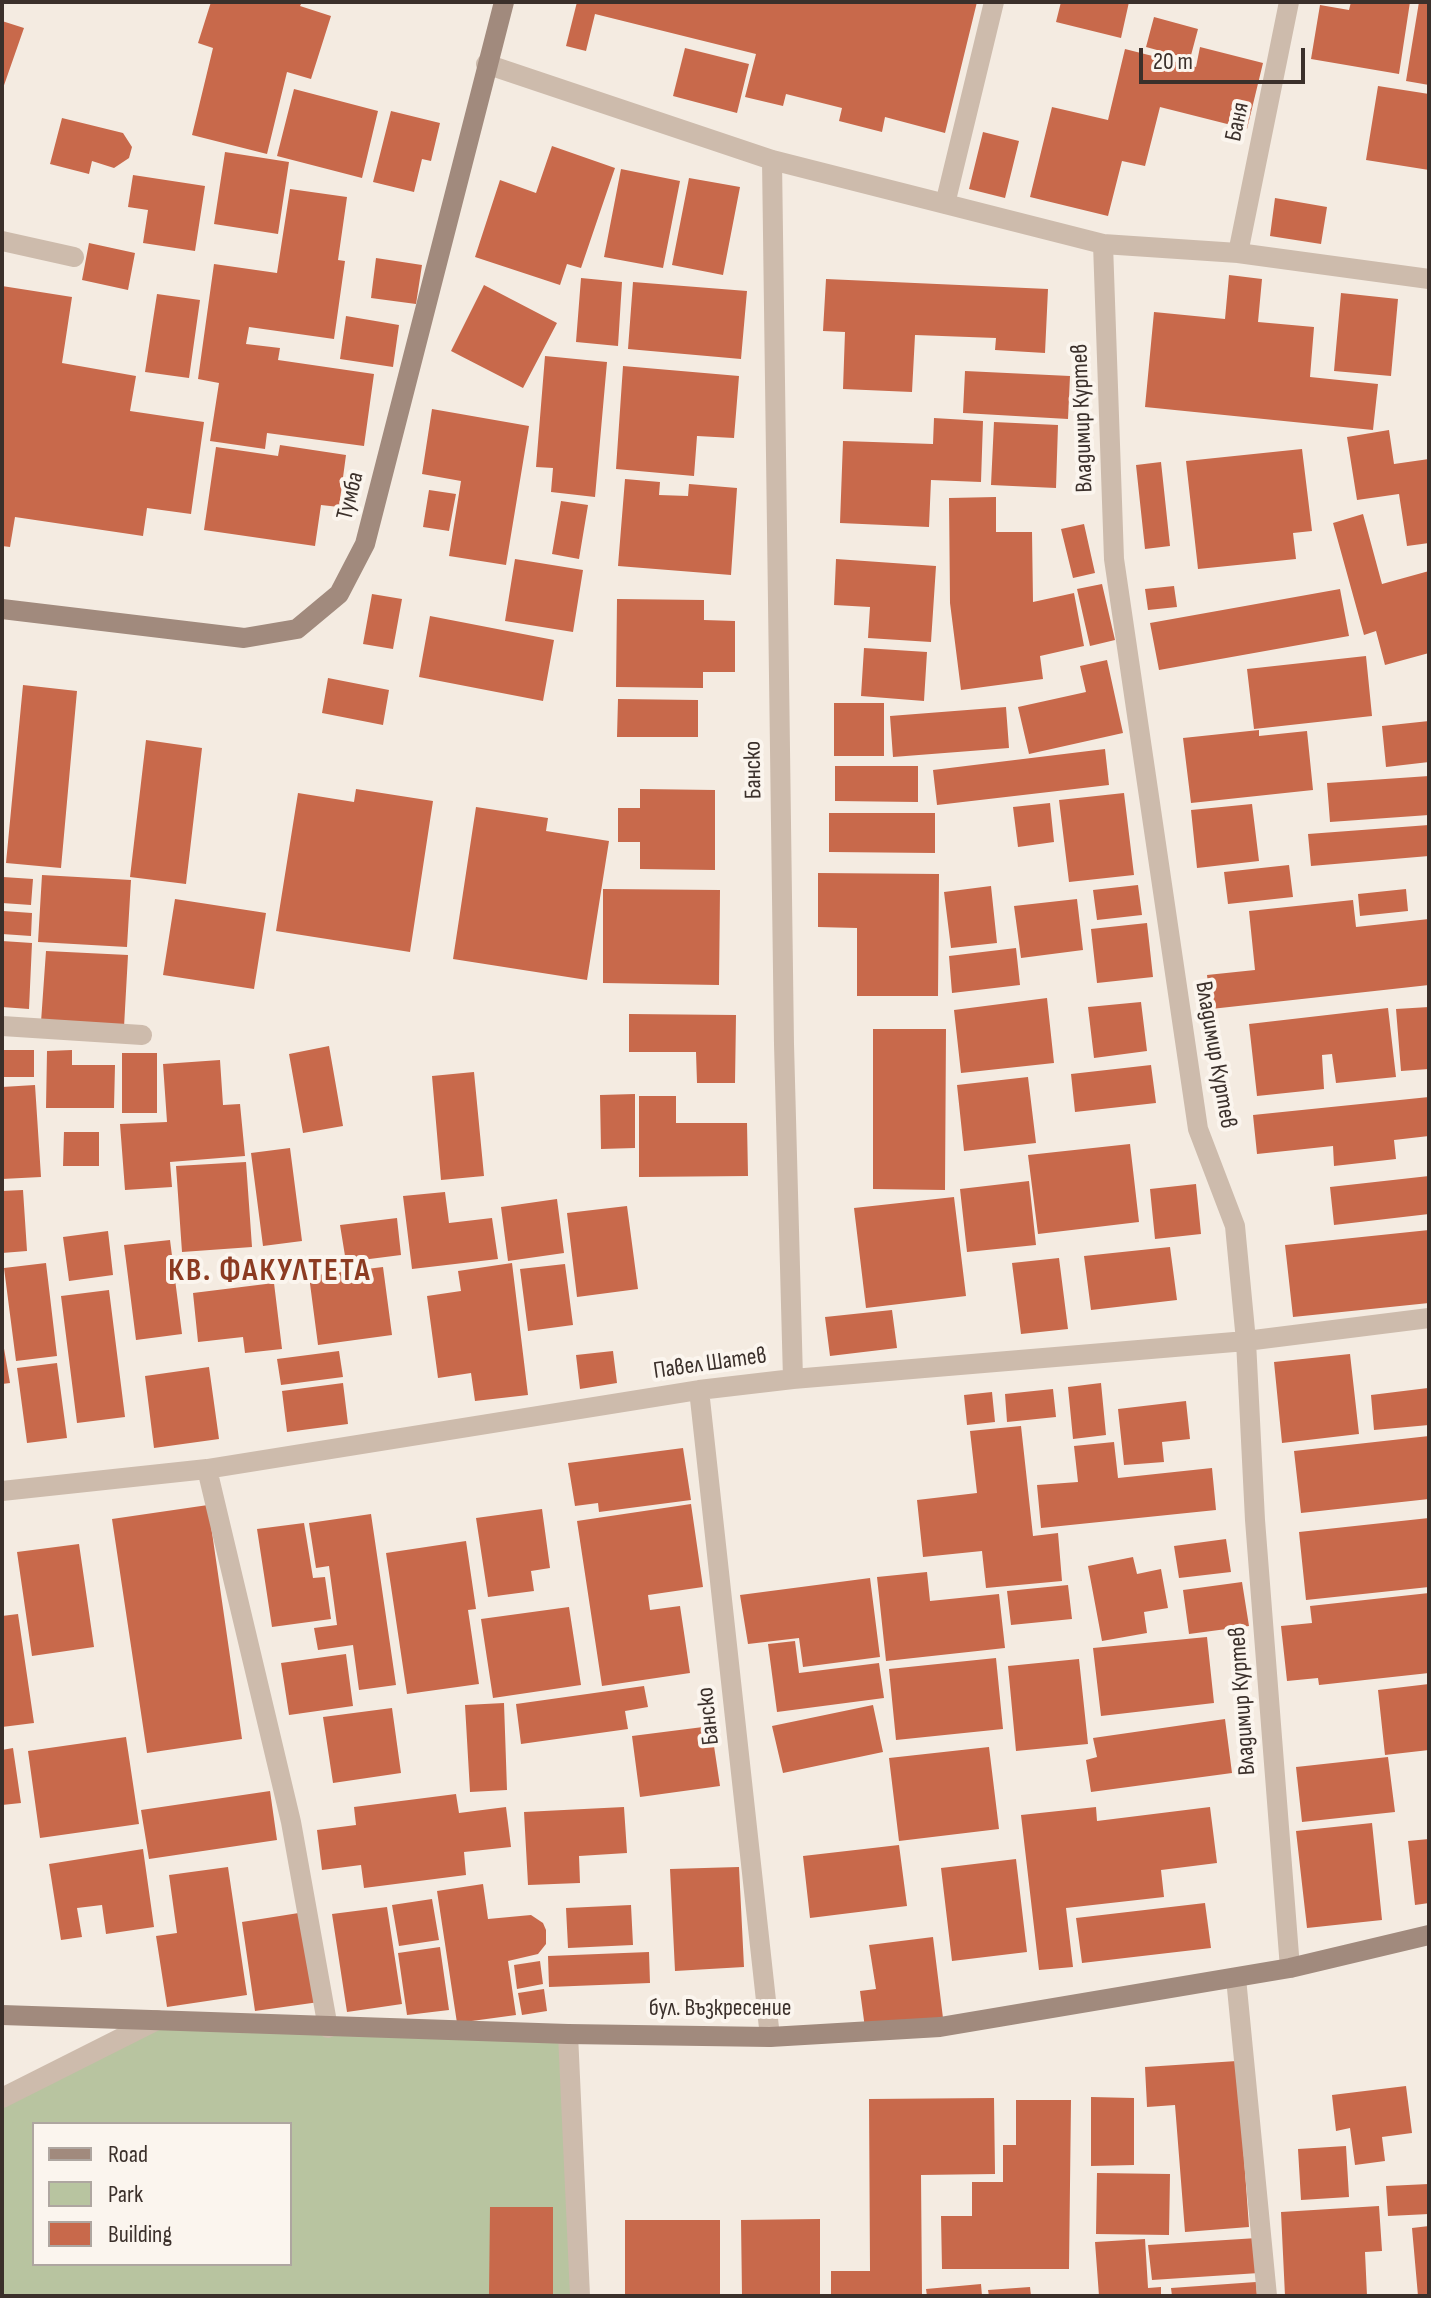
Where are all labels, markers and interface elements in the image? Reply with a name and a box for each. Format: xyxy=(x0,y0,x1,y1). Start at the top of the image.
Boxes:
scale bar xyxy=(1143,32,1309,82)
text: 20 m xyxy=(1153,47,1193,76)
street label: Баня xyxy=(1220,100,1256,144)
street label: Владимир Куртев xyxy=(1066,343,1100,493)
street label: Тумба xyxy=(331,469,371,523)
street label: Банско xyxy=(739,741,769,799)
street label: Владимир Куртев xyxy=(1188,979,1242,1131)
district label: КВ. ФАКУЛТЕТА xyxy=(168,1253,372,1291)
street label: Павел Шатев xyxy=(652,1342,768,1386)
street label: Владимир Куртев xyxy=(1223,1626,1263,1776)
street label: Банско xyxy=(692,1686,726,1746)
street label: бул. Възкресение xyxy=(649,1995,791,2023)
legend xyxy=(32,2122,292,2266)
text: Road xyxy=(108,2140,148,2169)
text: Park xyxy=(108,2180,143,2209)
text: Building xyxy=(108,2220,172,2249)

